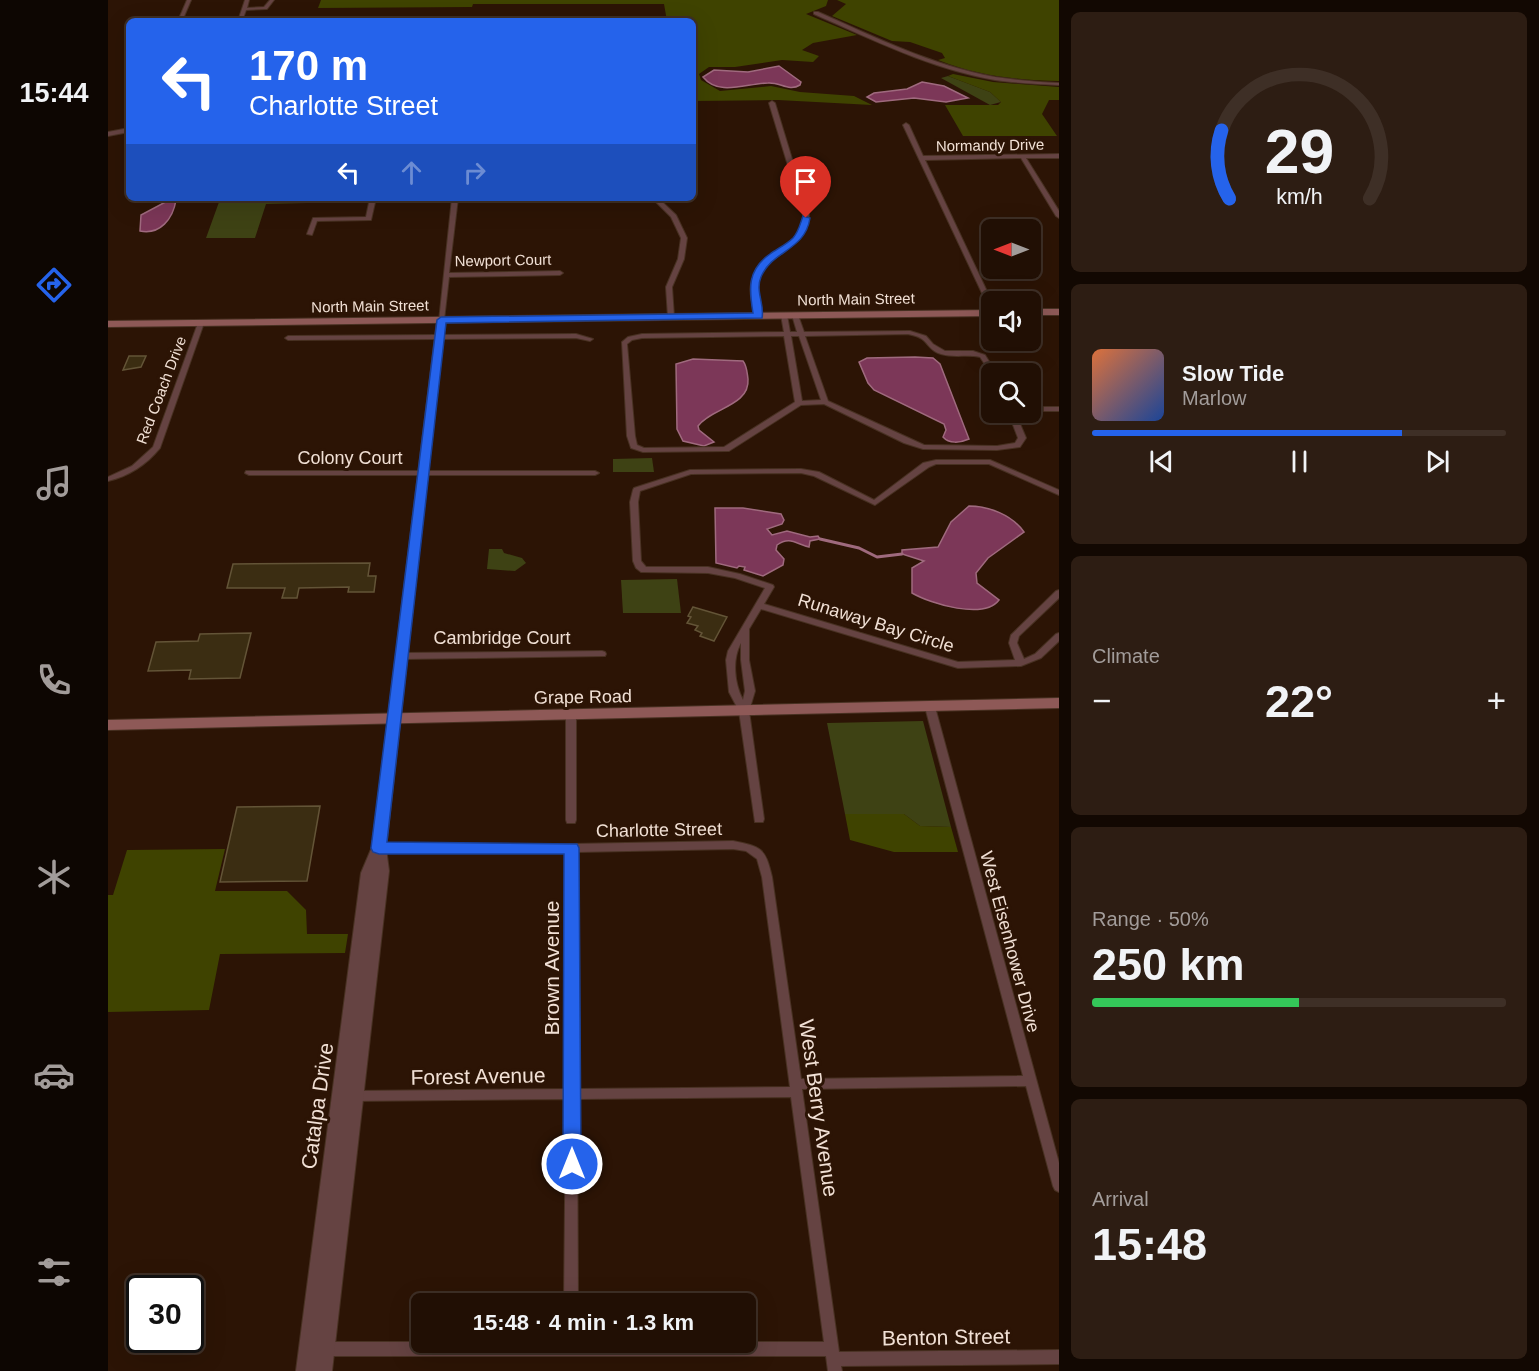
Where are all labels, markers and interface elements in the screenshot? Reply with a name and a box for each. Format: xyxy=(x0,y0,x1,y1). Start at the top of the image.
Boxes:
icon: left xyxy=(150,42,228,120)
text: 170 m xyxy=(249,42,368,89)
text: 15:44 xyxy=(19,78,89,108)
text: Charlotte Street xyxy=(249,91,438,121)
text: 29 xyxy=(1264,117,1334,186)
street label: Normandy Drive xyxy=(936,136,1044,154)
icon: left xyxy=(332,156,365,189)
icon: ahead xyxy=(395,156,428,189)
icon: right xyxy=(458,156,491,189)
pin xyxy=(780,156,831,218)
icon: arrive xyxy=(789,165,822,198)
text: km/h xyxy=(1276,185,1322,209)
north arrow xyxy=(981,219,1041,279)
map controls xyxy=(981,219,1041,423)
street label: Newport Court xyxy=(455,251,552,269)
icon: directions xyxy=(33,264,75,306)
street label: North Main Street xyxy=(797,289,916,309)
button: sound xyxy=(981,291,1041,351)
street label: North Main Street xyxy=(311,296,430,316)
street label: Red Coach Drive xyxy=(133,334,189,446)
text: Slow Tide xyxy=(1182,361,1284,386)
button: search xyxy=(981,363,1041,423)
text: Marlow xyxy=(1182,387,1246,409)
icon: previous xyxy=(1145,445,1178,478)
icon: pause xyxy=(1283,445,1316,478)
icon: next xyxy=(1421,445,1454,478)
street label: Colony Court xyxy=(297,448,403,468)
icon: music xyxy=(33,462,75,504)
street label: Runaway Bay Circle xyxy=(796,590,956,656)
street label: Cambridge Court xyxy=(433,628,571,648)
text: Climate xyxy=(1092,645,1160,667)
icon: phone xyxy=(33,659,75,701)
text: 22° xyxy=(1265,676,1333,727)
text: − xyxy=(1092,682,1111,719)
text: + xyxy=(1487,682,1506,719)
street label: Grape Road xyxy=(534,686,632,708)
street label: Charlotte Street xyxy=(596,819,722,841)
street label: West Eisenhower Drive xyxy=(976,849,1044,1035)
icon: climate xyxy=(33,856,75,898)
street label: Brown Avenue xyxy=(540,900,563,1036)
text: Range · 50% xyxy=(1092,908,1209,930)
text: 250 km xyxy=(1092,939,1245,990)
street label: West Berry Avenue xyxy=(795,1018,843,1198)
street label: Catalpa Drive xyxy=(297,1041,337,1171)
icon: car xyxy=(33,1054,75,1096)
street label: Forest Avenue xyxy=(410,1063,546,1089)
position arrow xyxy=(540,1132,604,1196)
text: Arrival xyxy=(1092,1188,1149,1210)
text: 15:48 xyxy=(1092,1219,1207,1270)
icon: filters xyxy=(33,1251,75,1293)
speed limit sign: 30 xyxy=(126,1275,204,1353)
text: 15:48 · 4 min · 1.3 km xyxy=(473,1310,694,1335)
street label: Benton Street xyxy=(882,1324,1011,1350)

